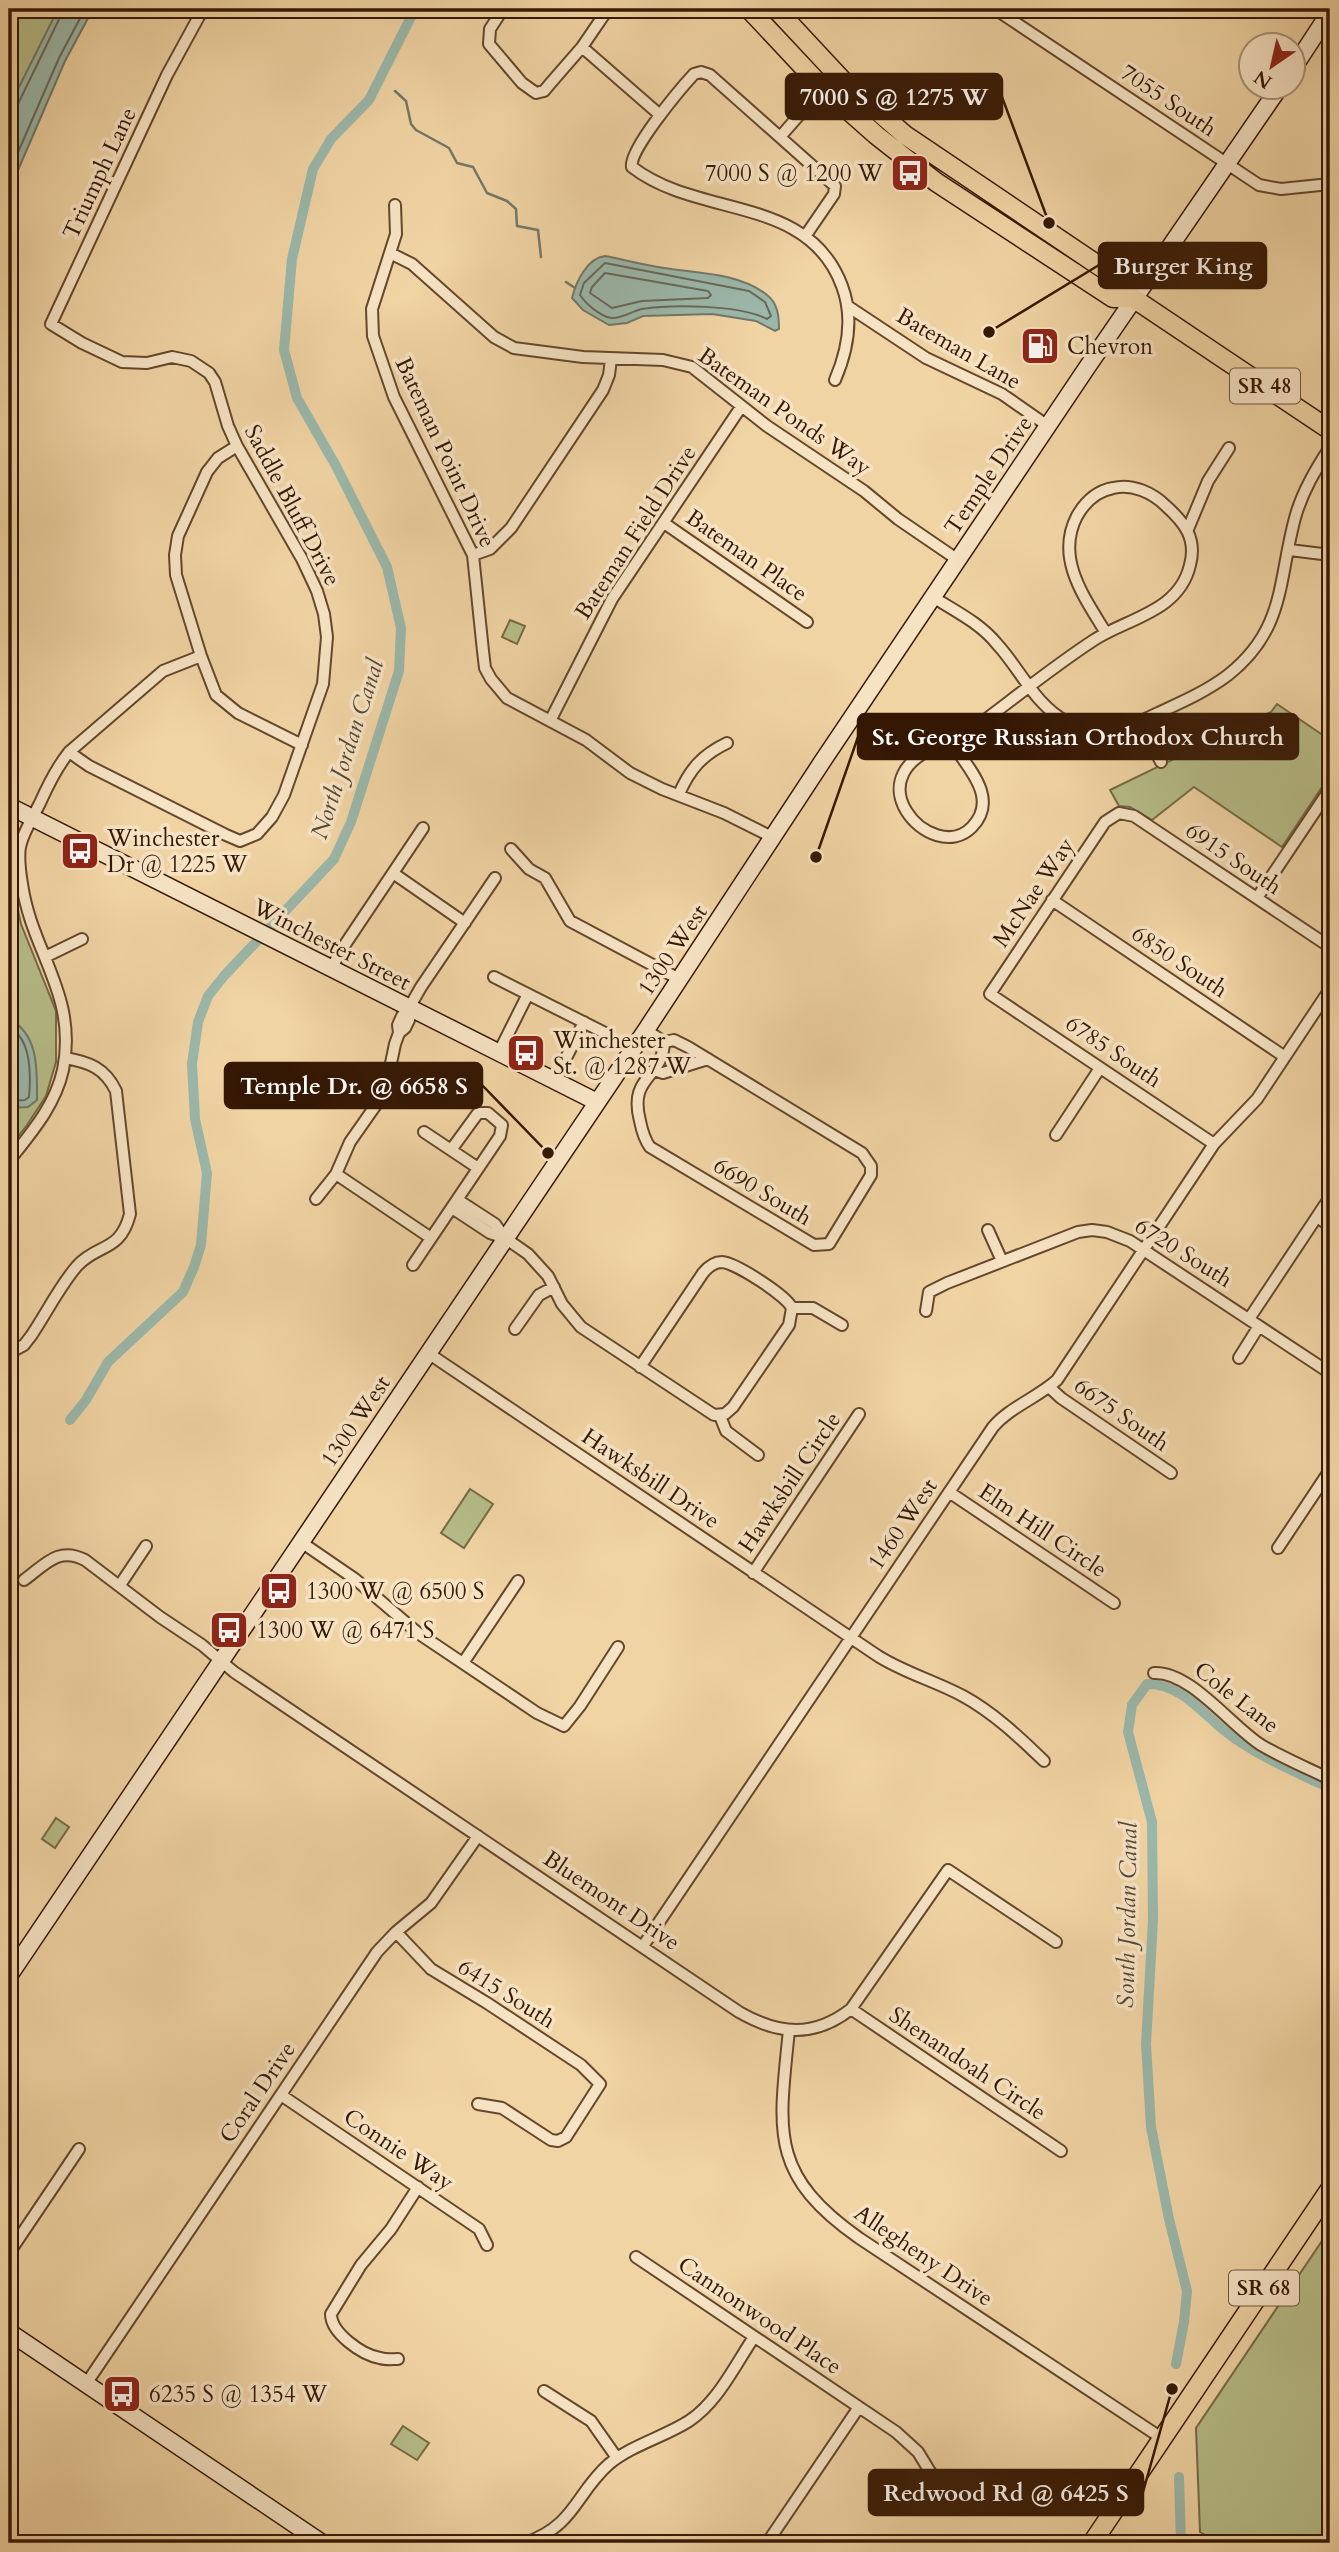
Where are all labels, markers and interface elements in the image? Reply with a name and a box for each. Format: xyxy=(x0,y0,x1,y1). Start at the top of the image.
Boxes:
north arrow xyxy=(1238,32,1308,102)
street label: 7055 South xyxy=(1115,57,1223,144)
text: N xyxy=(1249,64,1277,95)
callout: 7000 S @ 1275 W xyxy=(786,74,1002,119)
text: 7000 S @ 1275 W xyxy=(800,81,989,114)
street label: Triumph Lane xyxy=(55,102,144,244)
bus stop icon: 7000 S @ 1200 W xyxy=(889,152,931,194)
place label: 7000 S @ 1200 W xyxy=(705,158,884,189)
callout: Burger King xyxy=(1099,243,1266,288)
text: Burger King xyxy=(1114,250,1253,283)
street label: Bateman Lane xyxy=(891,300,1027,397)
fuel station icon: Chevron xyxy=(1019,325,1061,367)
place label: Chevron xyxy=(1067,331,1153,362)
street label: Bateman Ponds Way xyxy=(692,340,877,483)
street label: Bateman Point Drive xyxy=(388,352,503,552)
road number: SR 48 xyxy=(1230,368,1300,404)
street label: Temple Drive xyxy=(937,410,1040,541)
street label: Saddle Bluff Drive xyxy=(237,419,348,591)
street label: Bateman Field Drive xyxy=(567,439,703,625)
street label: Bateman Place xyxy=(680,502,814,609)
water label: North Jordan Canal xyxy=(303,654,393,843)
callout: St. George Russian Orthodox Church xyxy=(858,714,1298,759)
text: St. George Russian Orthodox Church xyxy=(872,721,1284,754)
street label: 6915 South xyxy=(1180,815,1288,902)
place label: Winchester Dr @ 1225 W xyxy=(106,823,248,880)
bus stop icon: Winchester Dr @ 1225 W xyxy=(59,830,101,872)
street label: McNae Way xyxy=(985,831,1081,953)
street label: Winchester Street xyxy=(246,891,416,998)
street label: 1300 West xyxy=(630,898,714,1002)
street label: 6850 South xyxy=(1126,918,1234,1005)
street label: 6785 South xyxy=(1060,1008,1168,1095)
place label: Winchester St. @ 1287 W xyxy=(552,1025,692,1082)
bus stop icon: Winchester St. @ 1287 W xyxy=(505,1032,547,1074)
callout: Temple Dr. @ 6658 S xyxy=(225,1063,482,1108)
text: Temple Dr. @ 6658 S xyxy=(240,1070,468,1103)
street label: 6690 South xyxy=(708,1150,818,1233)
street label: 6720 South xyxy=(1129,1210,1239,1295)
street label: 1300 West xyxy=(313,1369,397,1473)
street label: 6675 South xyxy=(1068,1370,1176,1459)
street label: Hawksbill Circle xyxy=(731,1406,848,1559)
street label: Hawksbill Drive xyxy=(576,1421,726,1536)
street label: 1460 West xyxy=(860,1472,944,1576)
street label: Elm Hill Circle xyxy=(973,1476,1113,1585)
bus stop icon: 1300 W @ 6500 S xyxy=(258,1570,300,1612)
place label: 1300 W @ 6500 S xyxy=(306,1576,484,1607)
bus stop icon: 1300 W @ 6471 S xyxy=(208,1609,250,1651)
place label: 1300 W @ 6471 S xyxy=(256,1615,434,1646)
street label: Cole Lane xyxy=(1188,1654,1286,1740)
water label: South Jordan Canal xyxy=(1109,1820,1146,2009)
street label: Bluemont Drive xyxy=(537,1843,686,1958)
street label: 6415 South xyxy=(452,1951,562,2036)
street label: Shenandoah Circle xyxy=(883,1999,1052,2128)
street label: Coral Drive xyxy=(212,2036,303,2149)
street label: Connie Way xyxy=(338,2101,460,2198)
street label: Allegheny Drive xyxy=(848,2197,999,2313)
street label: Cannonwood Place xyxy=(672,2249,848,2382)
road number: SR 68 xyxy=(1229,2270,1299,2306)
bus stop icon: 6235 S @ 1354 W xyxy=(101,2373,143,2415)
place label: 6235 S @ 1354 W xyxy=(149,2379,328,2410)
callout: Redwood Rd @ 6425 S xyxy=(869,2470,1143,2515)
text: Redwood Rd @ 6425 S xyxy=(883,2477,1129,2510)

